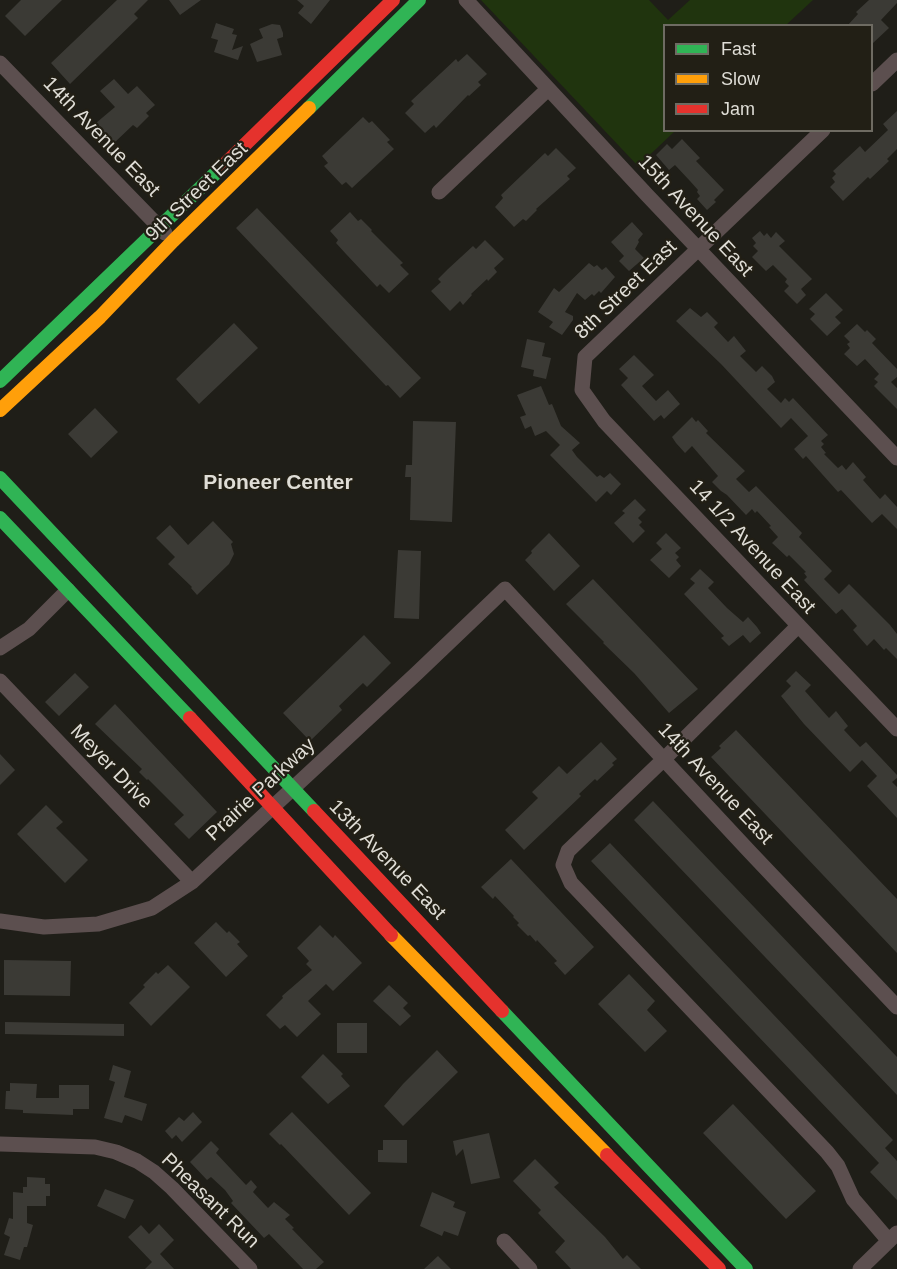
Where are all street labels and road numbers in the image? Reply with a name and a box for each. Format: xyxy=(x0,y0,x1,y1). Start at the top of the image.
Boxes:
street label: 14th Avenue East xyxy=(38,72,164,202)
street label: 9th Street East xyxy=(141,137,253,247)
street label: 15th Avenue East xyxy=(633,150,757,282)
street label: 8th Street East xyxy=(570,235,682,345)
street label: 14 1/2 Avenue East xyxy=(684,475,820,619)
street label: 14th Avenue East xyxy=(653,718,777,850)
street label: Meyer Drive xyxy=(65,720,157,814)
street label: Prairie Parkway xyxy=(202,733,320,847)
street label: 13th Avenue East xyxy=(324,795,450,925)
street label: Pheasant Run xyxy=(156,1148,264,1254)

